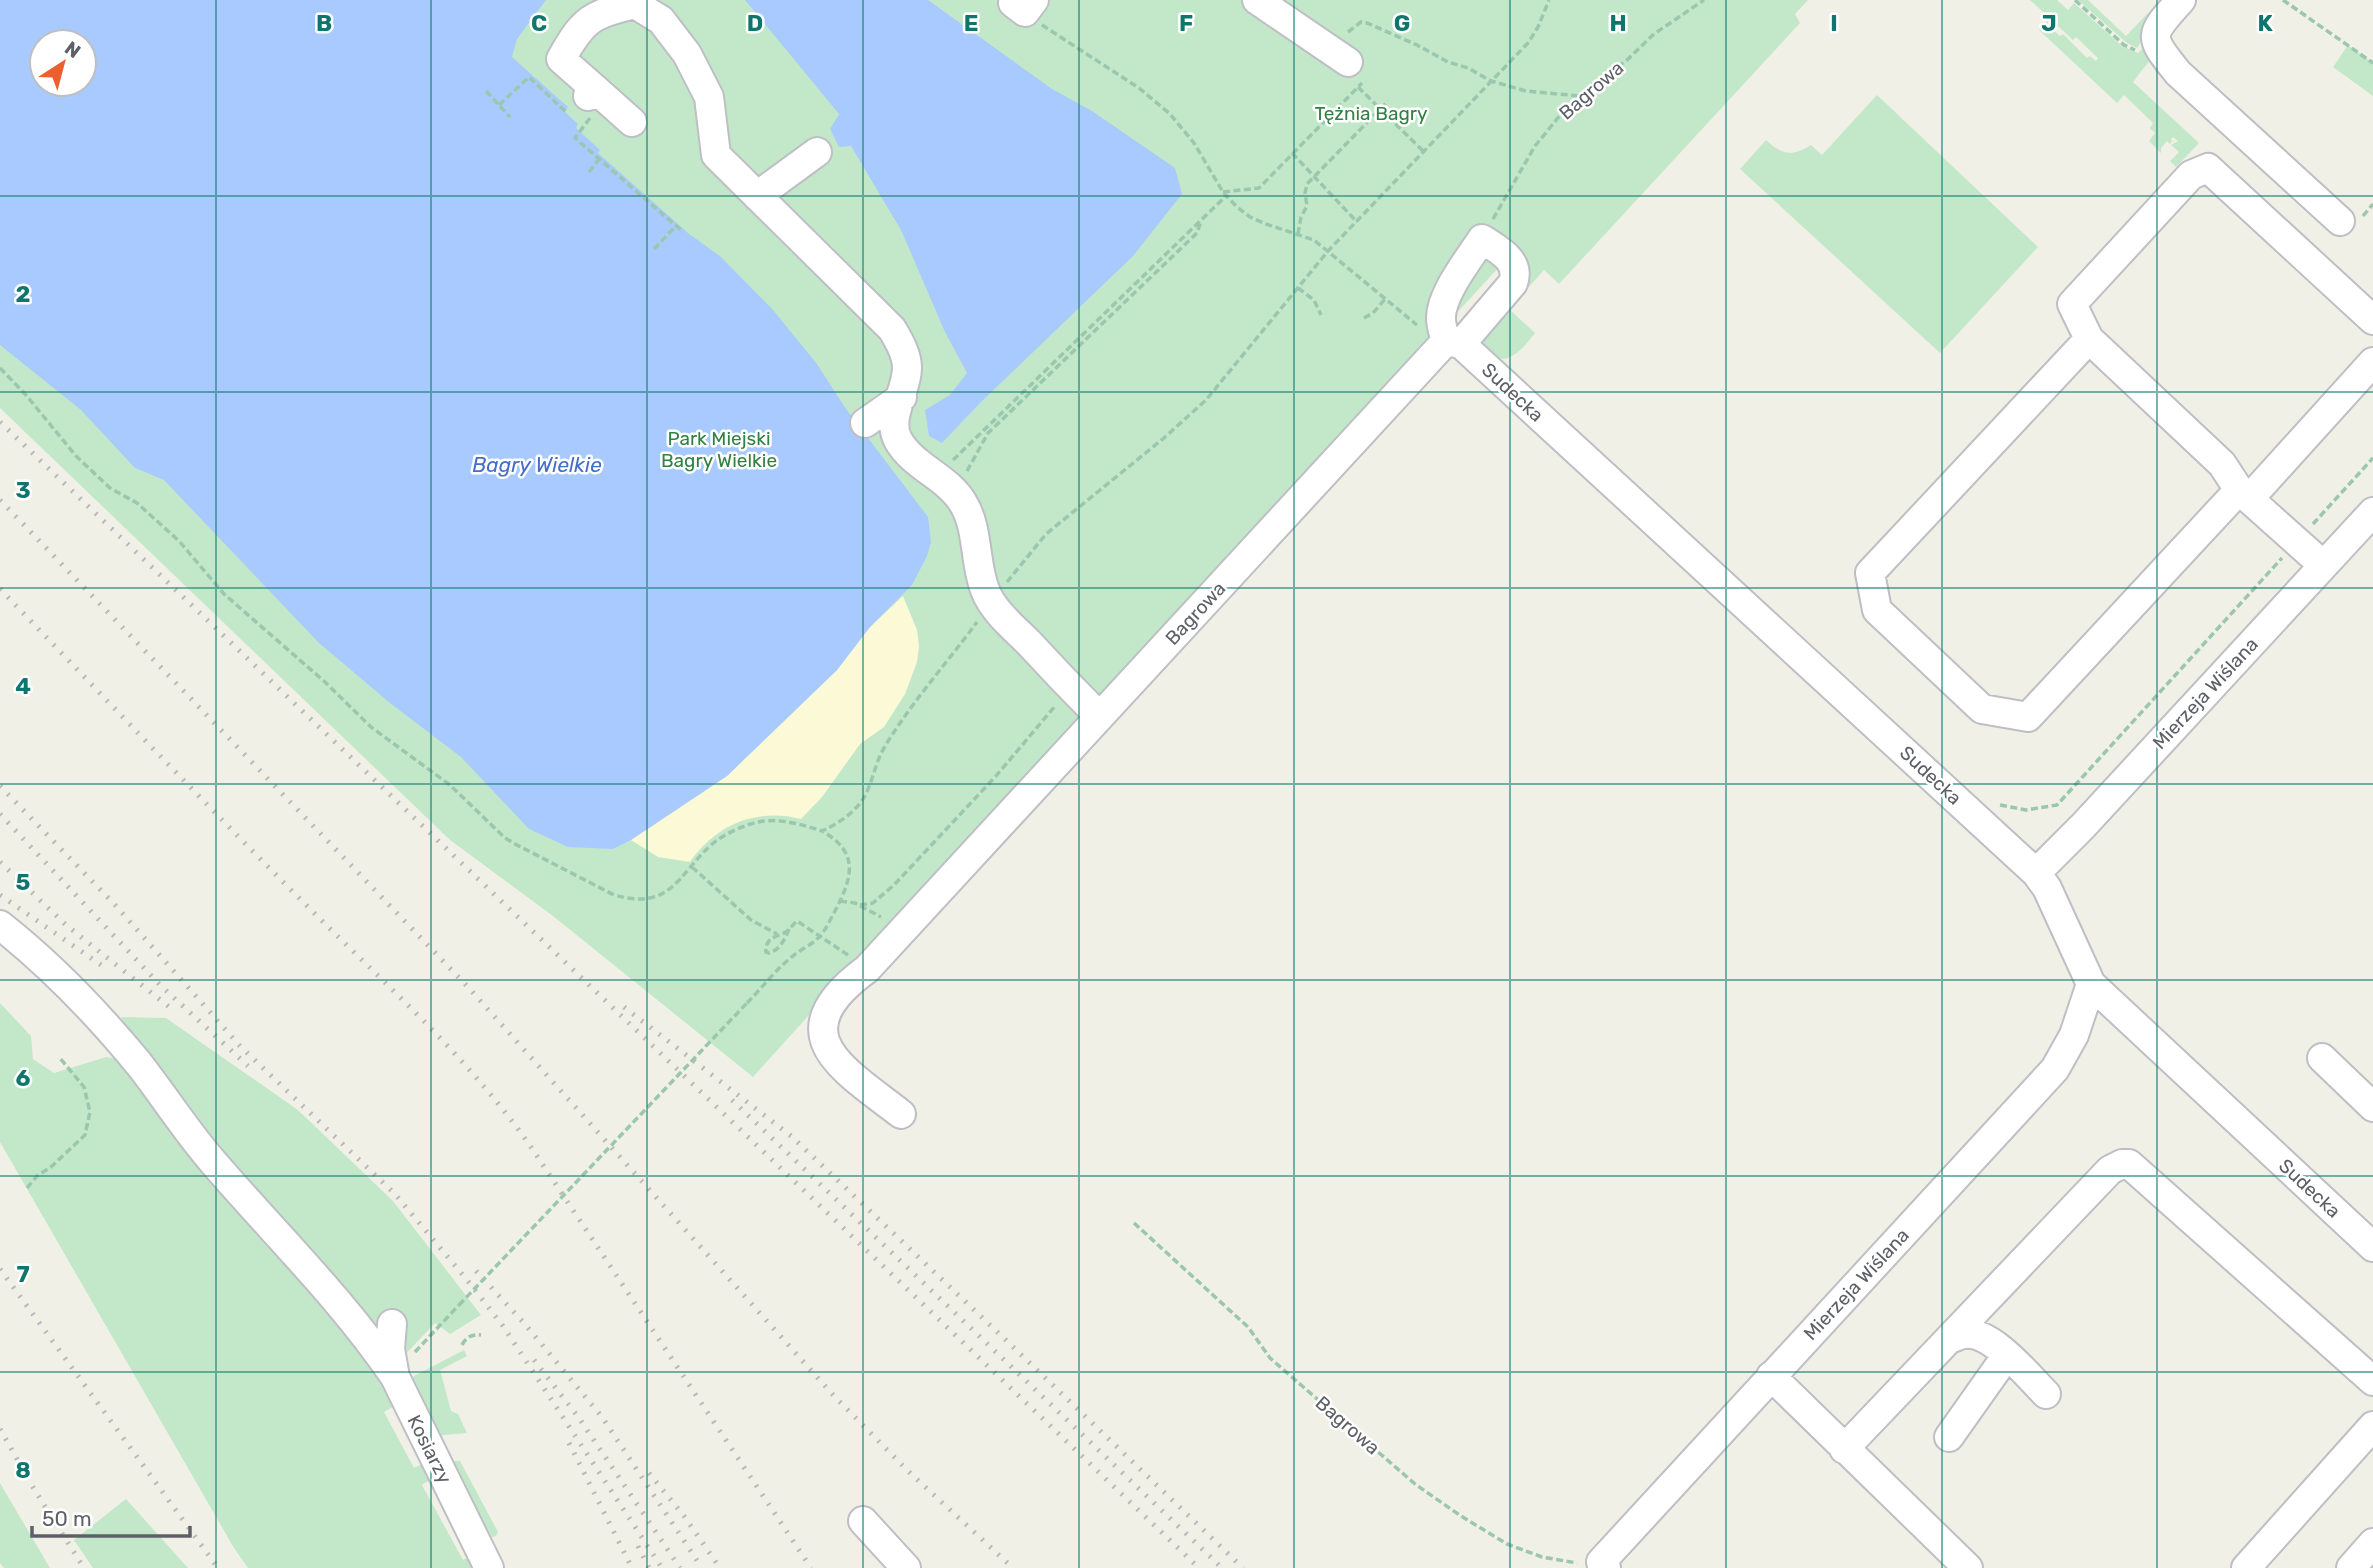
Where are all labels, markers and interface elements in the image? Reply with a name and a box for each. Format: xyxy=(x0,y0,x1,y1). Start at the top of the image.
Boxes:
text: B xyxy=(316,9,332,37)
text: C xyxy=(531,9,547,37)
text: D xyxy=(747,9,763,37)
text: E xyxy=(964,9,978,37)
text: F xyxy=(1179,9,1193,37)
text: G xyxy=(1394,9,1410,37)
text: H xyxy=(1609,9,1627,37)
text: I xyxy=(1830,9,1838,37)
text: J xyxy=(2041,9,2057,37)
text: K xyxy=(2257,9,2273,37)
north arrow xyxy=(28,28,98,98)
text: N xyxy=(60,36,85,63)
street label: Bagrowa xyxy=(1554,56,1628,125)
park label: Tężnia Bagry xyxy=(1315,102,1427,125)
text: 2 xyxy=(16,280,30,308)
street label: Sudecka xyxy=(1477,358,1548,427)
park label: Park Miejski Bagry Wielkie xyxy=(661,427,777,472)
water label: Bagry Wielkie xyxy=(472,452,602,477)
text: 3 xyxy=(15,476,31,504)
street label: Bagrowa xyxy=(1160,577,1230,650)
street label: Mierzeja Wiślana xyxy=(2148,633,2263,754)
text: 4 xyxy=(15,672,31,700)
street label: Sudecka xyxy=(1895,741,1966,810)
text: 5 xyxy=(16,868,31,896)
text: 6 xyxy=(16,1064,31,1092)
street label: Sudecka xyxy=(2274,1154,2345,1223)
street label: Mierzeja Wiślana xyxy=(1799,1224,1914,1345)
text: 7 xyxy=(16,1260,30,1288)
street label: Bagrowa xyxy=(1311,1391,1385,1460)
street label: Kosiarzy xyxy=(403,1411,457,1487)
text: 8 xyxy=(15,1456,31,1484)
scale bar xyxy=(32,1494,189,1538)
text: 50 m xyxy=(42,1506,92,1531)

